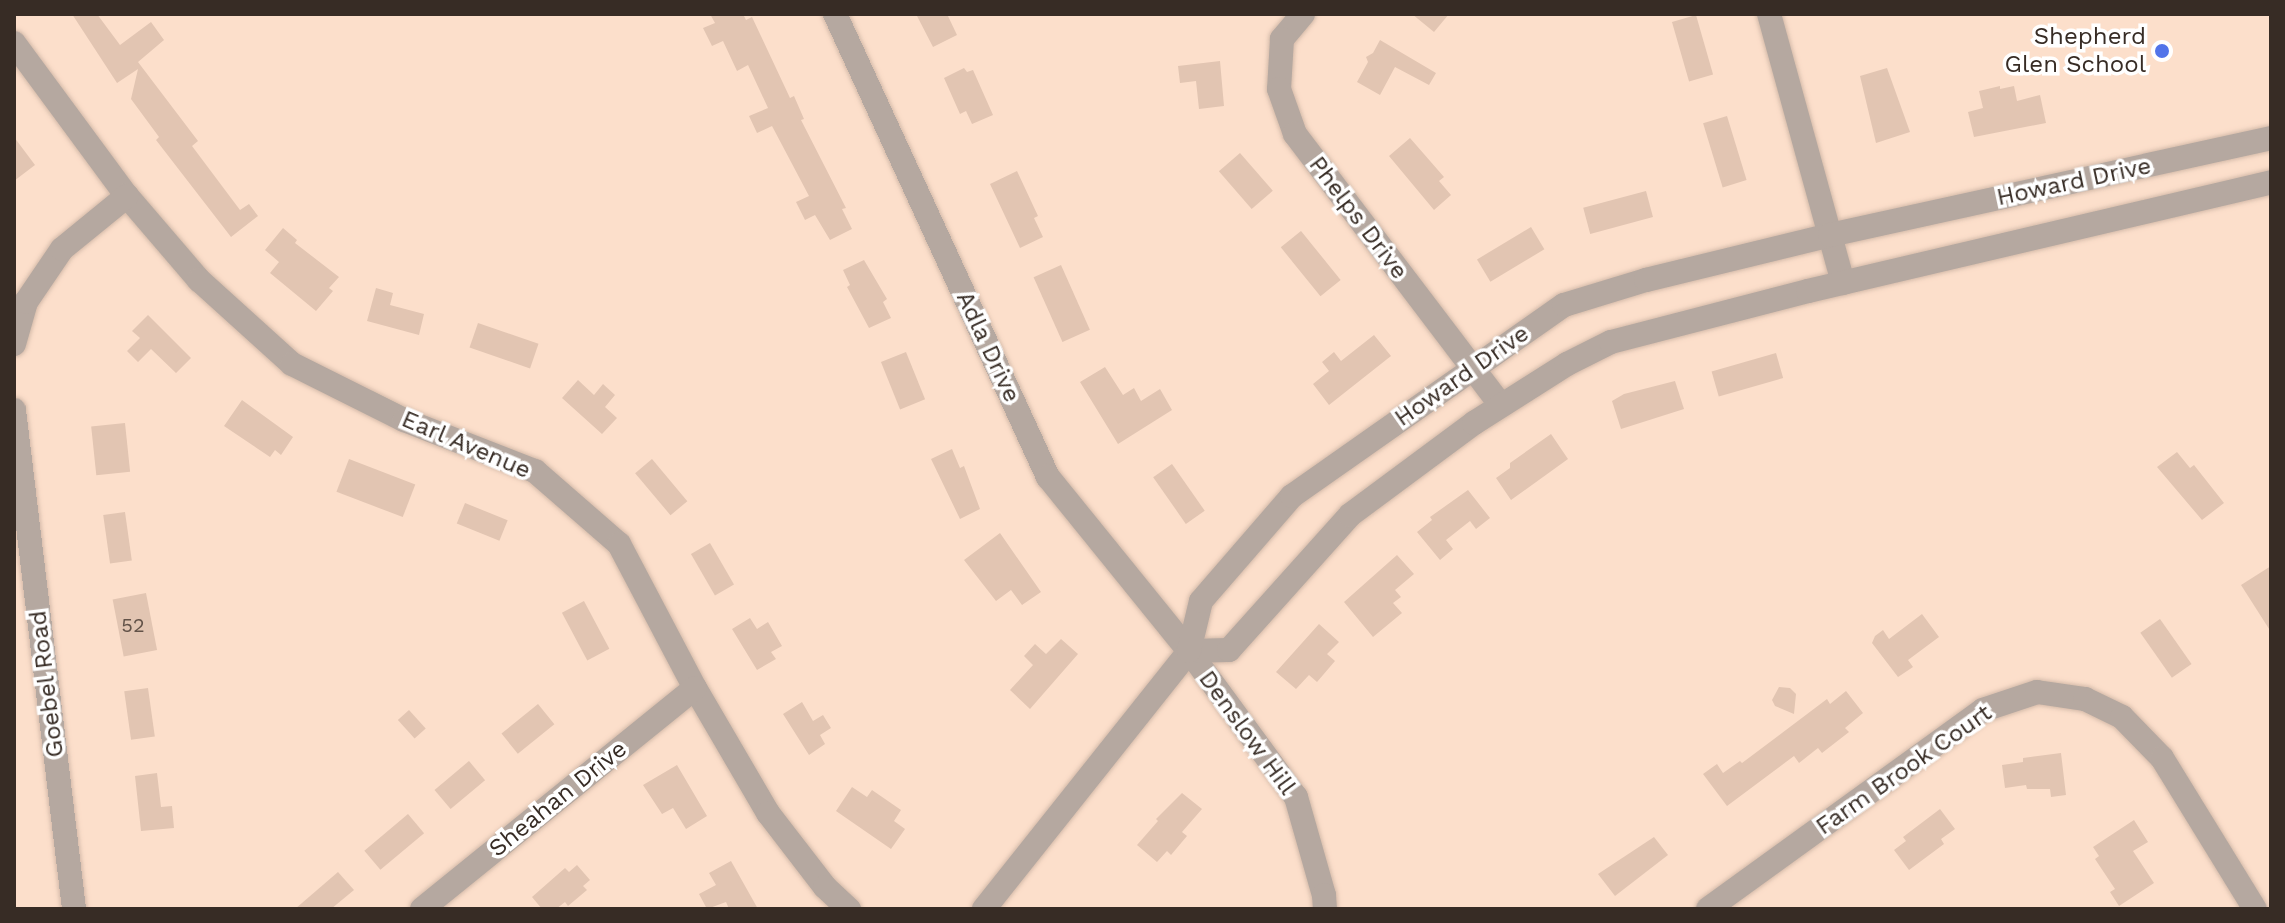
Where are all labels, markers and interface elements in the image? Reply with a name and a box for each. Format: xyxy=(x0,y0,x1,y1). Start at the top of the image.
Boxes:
place label: Shepherd Glen School xyxy=(2005,23,2146,79)
marker: Shepherd Glen School xyxy=(2153,42,2171,60)
street label: Phelps Drive xyxy=(1302,151,1414,285)
street label: Howard Drive xyxy=(1994,152,2154,212)
street label: Adla Drive xyxy=(950,287,1026,407)
street label: Howard Drive xyxy=(1389,319,1535,433)
street label: Earl Avenue xyxy=(396,405,536,485)
street label: Goebel Road xyxy=(24,608,70,760)
house number: 52 xyxy=(121,613,145,637)
street label: Denslow Hill xyxy=(1192,665,1302,801)
street label: Farm Brook Court xyxy=(1810,698,1998,842)
street label: Sheahan Drive xyxy=(483,735,633,863)

